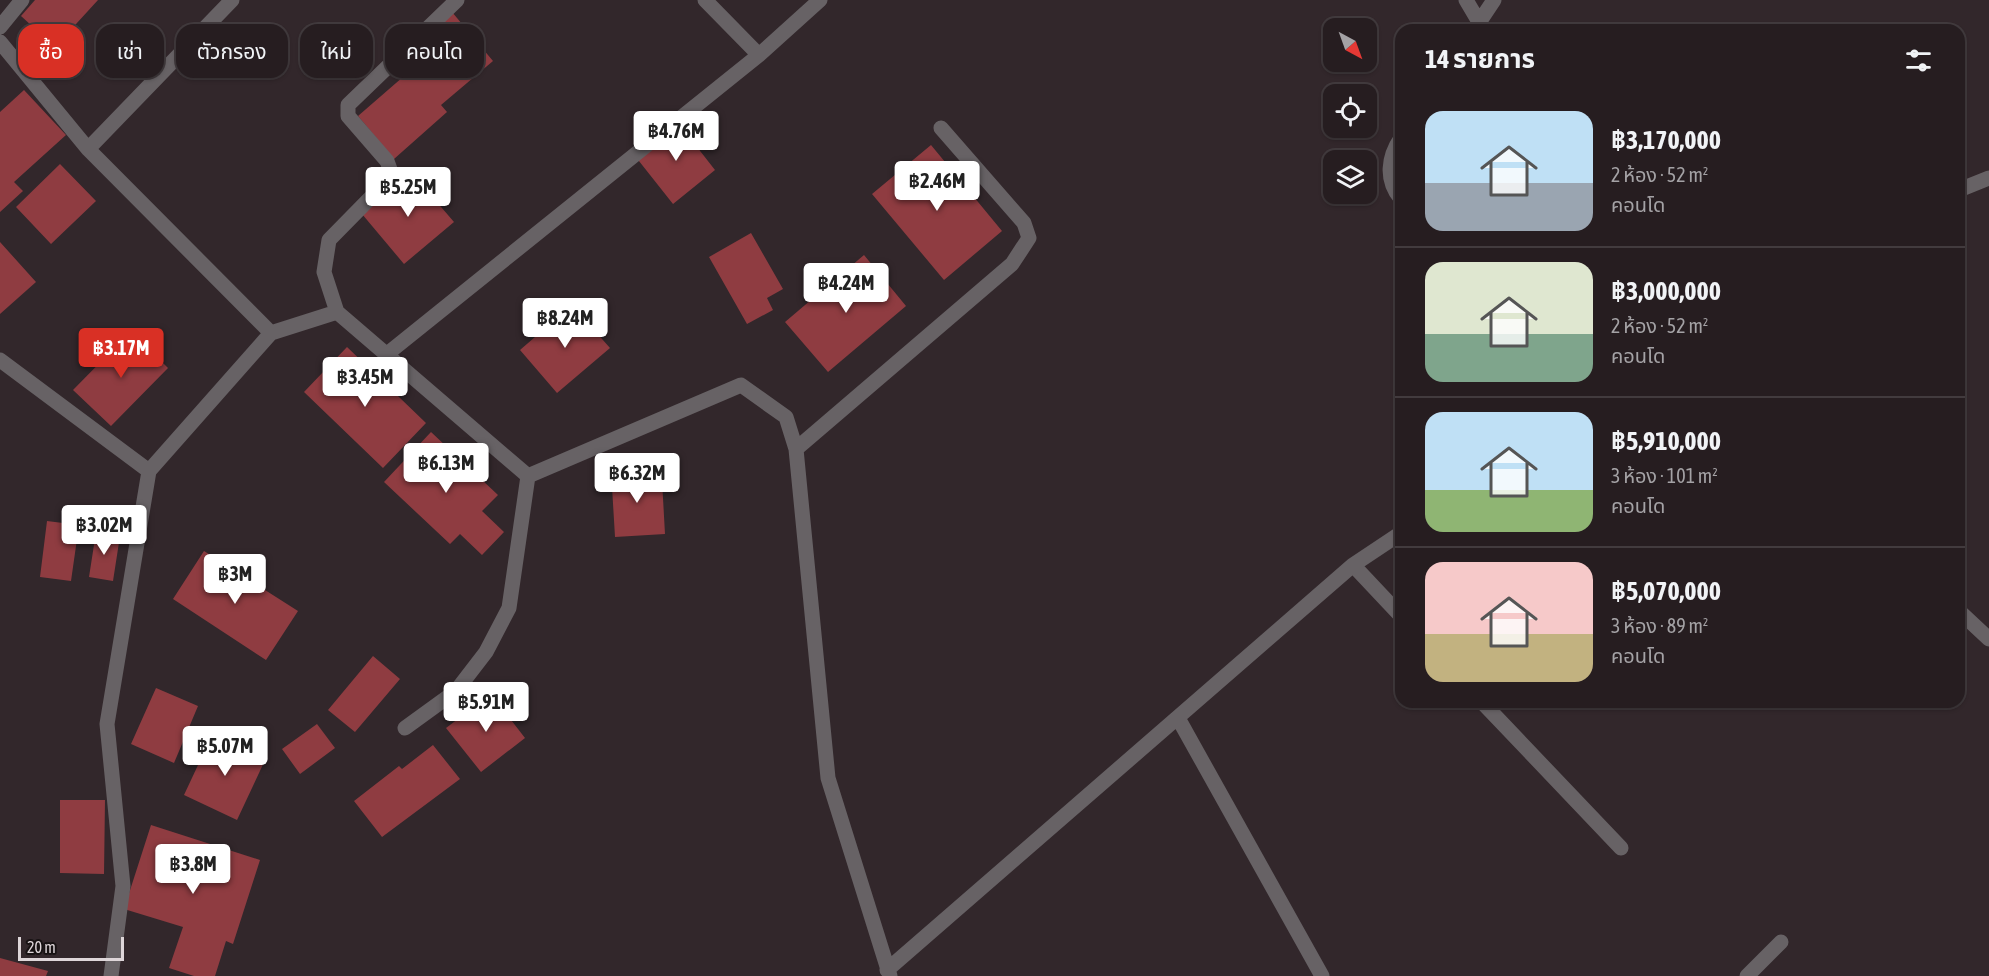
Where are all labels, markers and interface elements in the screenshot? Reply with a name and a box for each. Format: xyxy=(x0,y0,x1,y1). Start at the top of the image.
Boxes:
north arrow xyxy=(1323,18,1377,72)
map controls xyxy=(1323,18,1377,204)
chip: ซื้อ xyxy=(18,24,84,78)
chip: เช่า xyxy=(96,24,164,78)
chip: ตัวกรอง xyxy=(176,24,288,78)
chip: ใหม่ xyxy=(300,24,373,78)
chip: คอนโด xyxy=(385,24,484,78)
text: 14 รายการ xyxy=(1425,44,1535,74)
icon: filters xyxy=(1902,44,1935,77)
button: locate xyxy=(1323,84,1377,138)
pin: ฿4.76M xyxy=(627,111,725,162)
text: ฿4.76M xyxy=(648,119,704,142)
text: ฿3,170,000 xyxy=(1611,125,1721,155)
icon: home xyxy=(1473,135,1545,207)
button: layers xyxy=(1323,150,1377,204)
pin: ฿2.46M xyxy=(888,161,986,212)
text: 2 ห้อง · 52 m² xyxy=(1611,163,1708,186)
pin: ฿5.25M xyxy=(359,167,457,218)
text: ฿2.46M xyxy=(909,169,965,192)
text: ฿5.25M xyxy=(380,175,436,198)
text: คอนโด xyxy=(1611,193,1665,216)
pin: ฿4.24M xyxy=(797,263,895,314)
text: ฿4.24M xyxy=(818,271,874,294)
text: ฿3,000,000 xyxy=(1611,276,1721,306)
icon: home xyxy=(1473,286,1545,358)
pin: ฿8.24M xyxy=(516,298,614,349)
text: ฿8.24M xyxy=(537,306,593,329)
text: 2 ห้อง · 52 m² xyxy=(1611,314,1708,337)
pin: ฿3.17M xyxy=(72,328,170,379)
text: ฿3.17M xyxy=(93,336,149,359)
text: คอนโด xyxy=(1611,344,1665,367)
pin: ฿3.45M xyxy=(316,357,414,408)
text: ฿3.45M xyxy=(337,365,393,388)
text: ฿5,910,000 xyxy=(1611,426,1721,456)
icon: home xyxy=(1473,436,1545,508)
pin: ฿6.13M xyxy=(397,443,495,494)
text: ฿6.13M xyxy=(418,451,474,474)
pin: ฿6.32M xyxy=(588,453,686,504)
text: ฿6.32M xyxy=(609,461,665,484)
text: 3 ห้อง · 101 m² xyxy=(1611,464,1718,487)
text: คอนโด xyxy=(1611,494,1665,517)
pin: ฿3.02M xyxy=(55,505,153,556)
text: ฿3.02M xyxy=(76,513,132,536)
pin: ฿3M xyxy=(206,554,264,605)
text: ฿3M xyxy=(218,562,252,585)
text: ฿5,070,000 xyxy=(1611,576,1721,606)
icon: home xyxy=(1473,586,1545,658)
text: 3 ห้อง · 89 m² xyxy=(1611,614,1708,637)
text: คอนโด xyxy=(1611,644,1665,667)
pin: ฿5.91M xyxy=(437,682,535,733)
text: ฿5.91M xyxy=(458,690,514,713)
pin: ฿5.07M xyxy=(176,726,274,777)
text: ฿5.07M xyxy=(197,734,253,757)
pin: ฿3.8M xyxy=(151,844,235,895)
text: ฿3.8M xyxy=(169,852,217,875)
scale bar xyxy=(18,934,124,962)
text: 20 m xyxy=(27,938,56,956)

